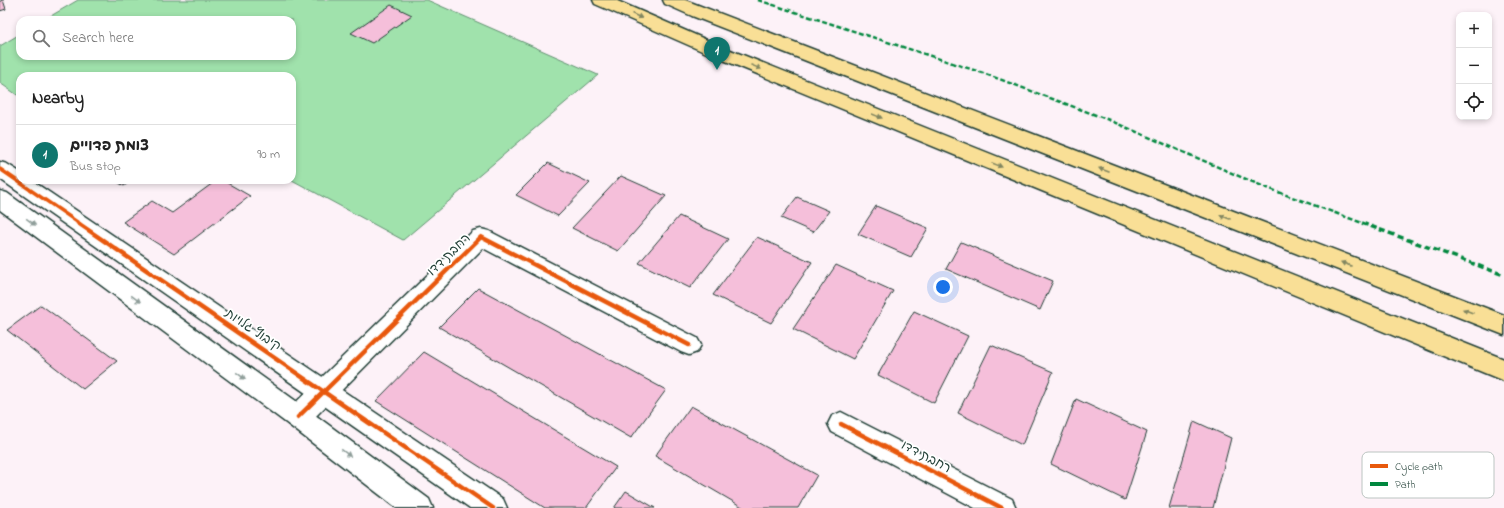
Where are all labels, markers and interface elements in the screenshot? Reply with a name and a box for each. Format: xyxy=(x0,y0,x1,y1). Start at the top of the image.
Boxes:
map controls xyxy=(1456,12,1492,120)
button: + xyxy=(1456,12,1492,48)
one-way arrow xyxy=(631,13,642,19)
search box xyxy=(16,16,296,60)
icon: search xyxy=(30,27,52,49)
text: Search here xyxy=(62,27,134,49)
pin: 1 xyxy=(704,37,730,70)
button: − xyxy=(1456,48,1492,84)
one-way arrow xyxy=(751,64,763,70)
button: locate xyxy=(1456,84,1492,120)
text: Nearby xyxy=(32,86,84,111)
one-way arrow xyxy=(871,113,883,119)
text: צומת פדויים xyxy=(70,135,149,157)
text: 1 xyxy=(43,145,47,164)
text: 90 m xyxy=(257,145,280,164)
text: Bus stop xyxy=(70,157,121,176)
one-way arrow xyxy=(992,162,1004,168)
one-way arrow xyxy=(1098,166,1110,172)
one-way arrow xyxy=(1219,213,1231,219)
one-way arrow xyxy=(26,218,37,226)
street label: רחבת דדו xyxy=(423,229,475,281)
one-way arrow xyxy=(1341,261,1352,267)
your location xyxy=(933,277,953,297)
one-way arrow xyxy=(131,295,142,303)
street label: קיבוץ גלויות xyxy=(220,304,285,356)
one-way arrow xyxy=(1461,308,1473,314)
one-way arrow xyxy=(236,372,247,380)
street label: רחבת דדו xyxy=(898,436,954,478)
one-way arrow xyxy=(340,449,351,457)
legend xyxy=(1362,452,1494,498)
text: Cycle path xyxy=(1395,459,1443,476)
text: Path xyxy=(1395,477,1416,493)

